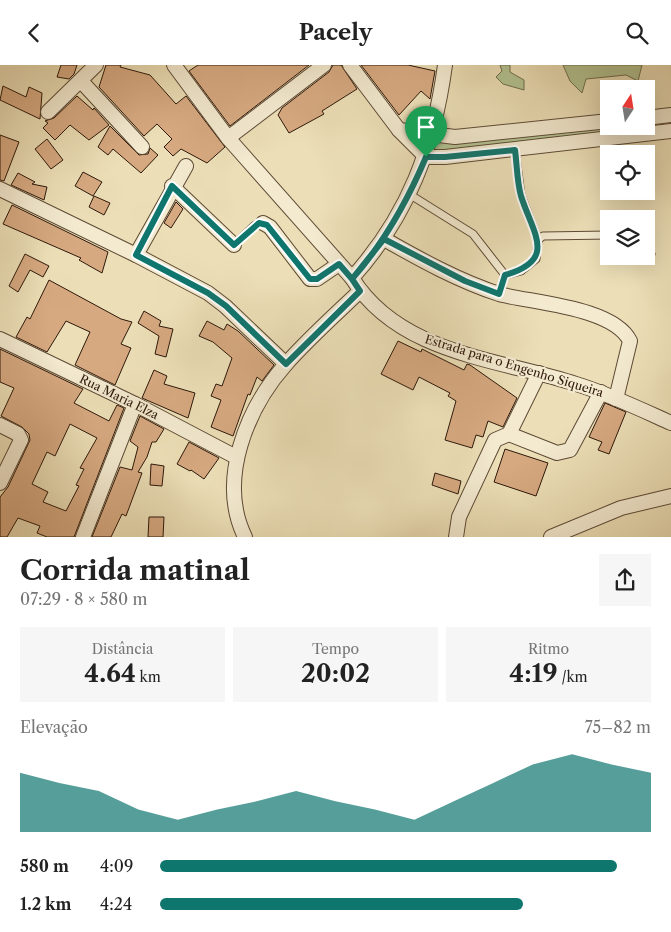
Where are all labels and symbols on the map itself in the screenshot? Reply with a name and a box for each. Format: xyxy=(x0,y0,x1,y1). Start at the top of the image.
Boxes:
north arrow xyxy=(600,80,655,135)
pin xyxy=(405,106,447,157)
street label: Estrada para o Engenho Siqueira xyxy=(423,331,606,400)
street label: Rua Maria Elza xyxy=(77,371,162,423)

